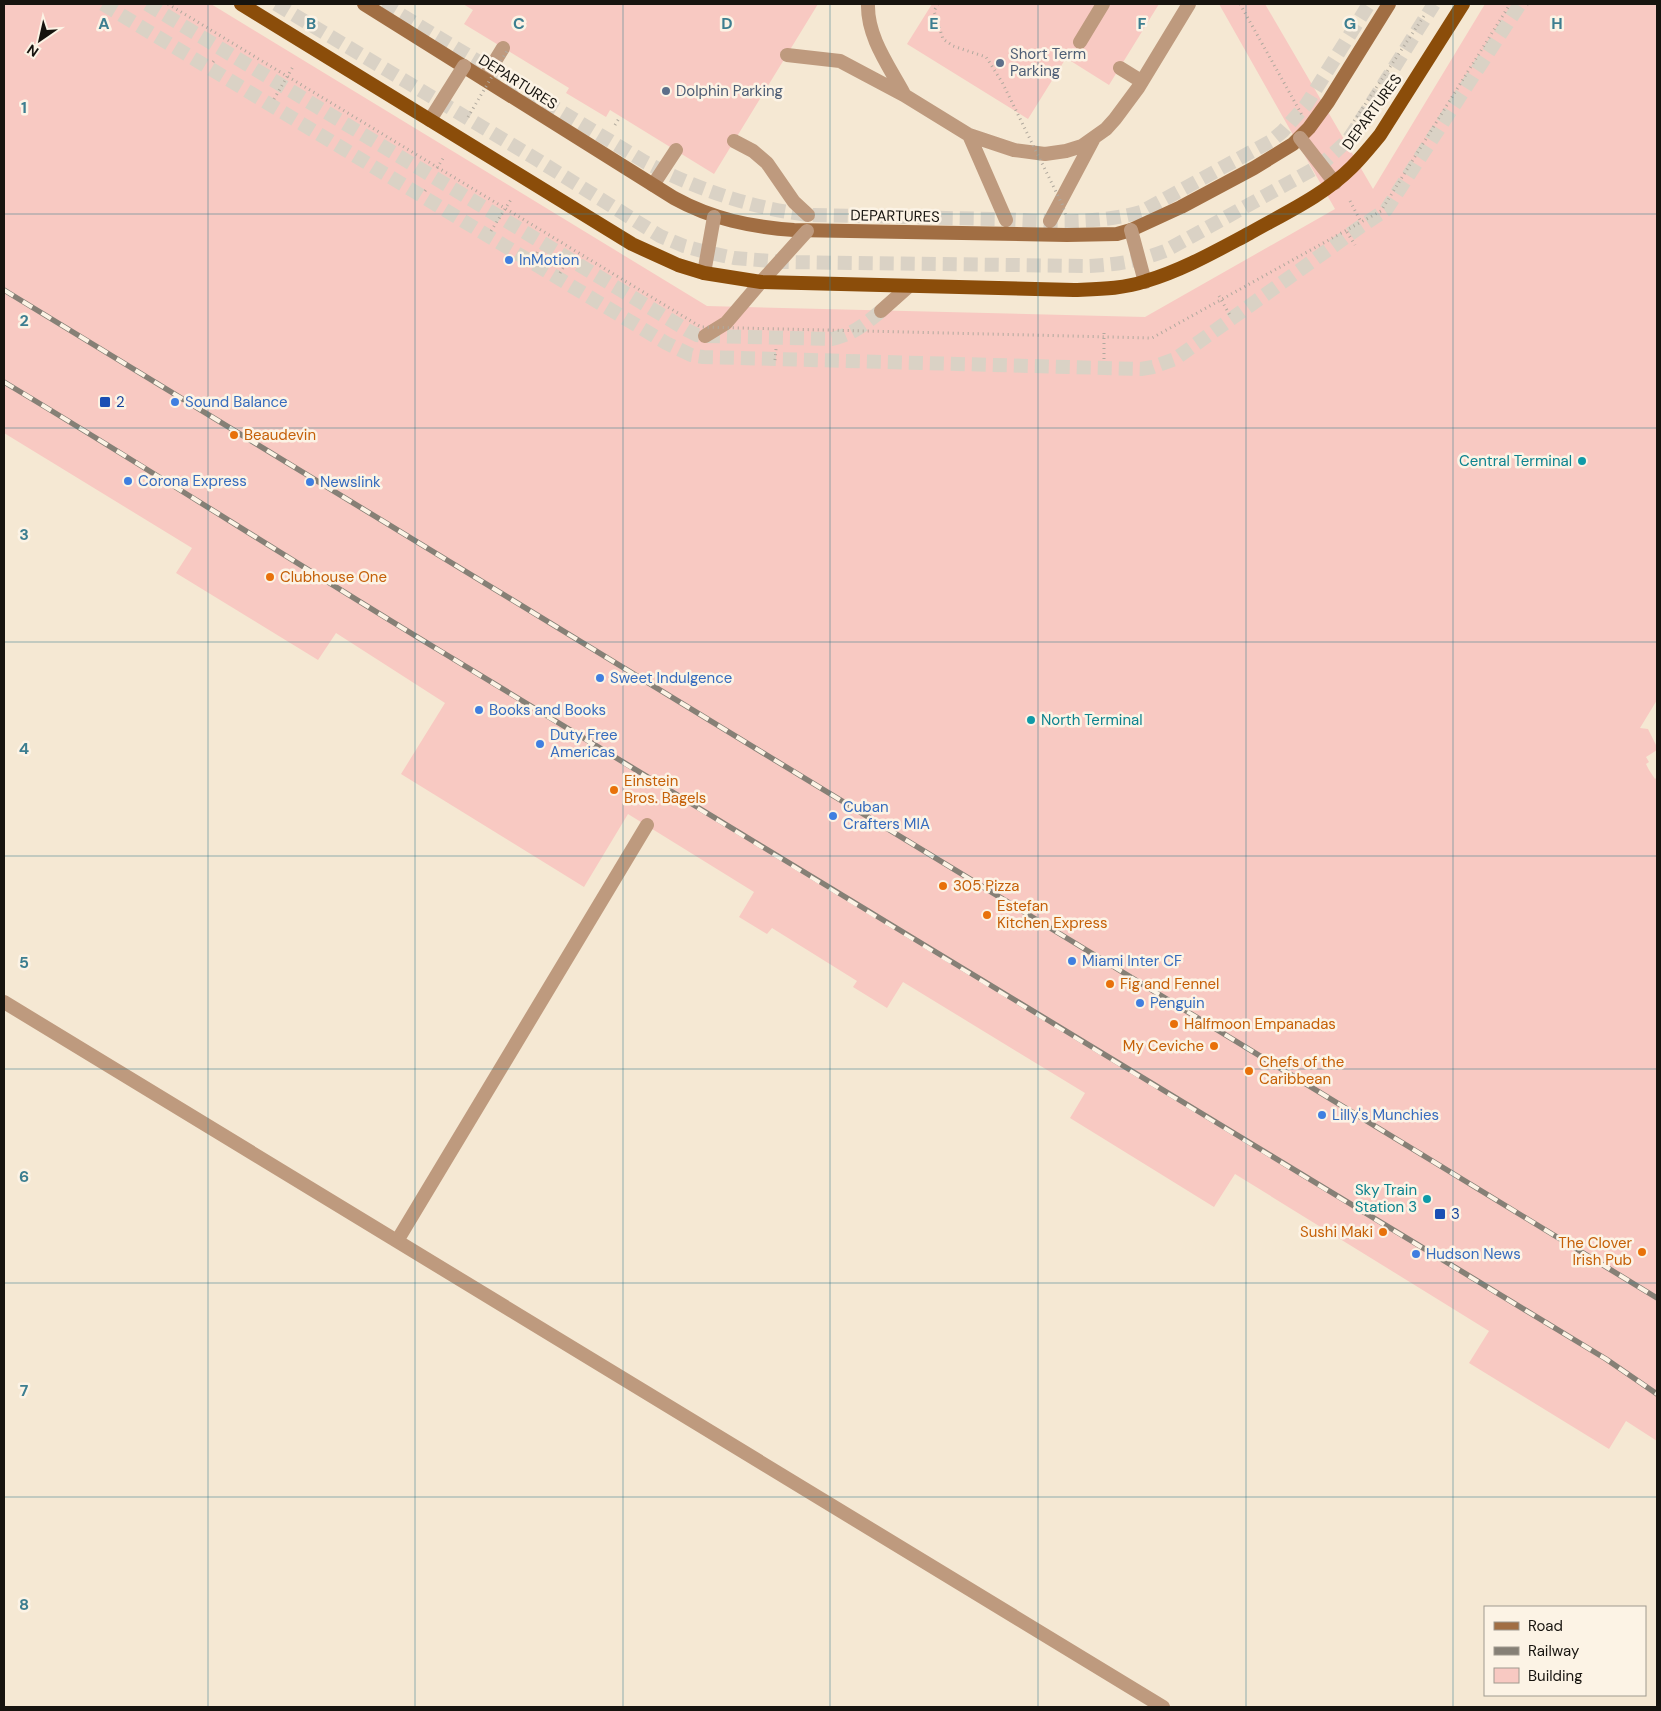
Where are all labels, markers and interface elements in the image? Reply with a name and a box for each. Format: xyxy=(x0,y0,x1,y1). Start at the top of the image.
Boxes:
text: A xyxy=(98,13,110,34)
text: B xyxy=(306,13,316,34)
text: C xyxy=(513,13,525,34)
text: D xyxy=(721,13,733,34)
text: E xyxy=(929,13,939,34)
text: F xyxy=(1138,13,1147,34)
text: G xyxy=(1344,13,1356,34)
text: H xyxy=(1551,13,1563,34)
north arrow xyxy=(15,15,65,65)
text: N xyxy=(23,40,42,61)
place label: Short Term Parking xyxy=(1010,44,1086,81)
street label: DEPARTURES xyxy=(475,50,561,114)
marker: Short Term Parking xyxy=(994,57,1006,69)
street label: DEPARTURES xyxy=(1338,70,1407,154)
place label: Dolphin Parking xyxy=(676,81,783,101)
marker: Dolphin Parking xyxy=(660,85,672,97)
text: 1 xyxy=(21,97,27,118)
street label: DEPARTURES xyxy=(850,205,940,227)
place label: InMotion xyxy=(519,250,579,270)
marker: InMotion xyxy=(503,254,515,266)
text: 2 xyxy=(19,310,29,331)
place label: 2 xyxy=(116,392,125,412)
place label: Sound Balance xyxy=(185,392,288,412)
marker: 2 xyxy=(98,395,112,409)
marker: Sound Balance xyxy=(169,396,181,408)
place label: Beaudevin xyxy=(244,425,316,445)
marker: Beaudevin xyxy=(228,429,240,441)
place label: Central Terminal xyxy=(1459,451,1572,471)
marker: Central Terminal xyxy=(1576,455,1588,467)
place label: Corona Express xyxy=(138,471,247,491)
place label: Newslink xyxy=(320,472,381,492)
marker: Corona Express xyxy=(122,475,134,487)
marker: Newslink xyxy=(304,476,316,488)
text: 3 xyxy=(19,524,29,545)
place label: Clubhouse One xyxy=(280,567,387,587)
marker: Clubhouse One xyxy=(264,571,276,583)
place label: Sweet Indulgence xyxy=(610,668,732,688)
marker: Sweet Indulgence xyxy=(594,672,606,684)
place label: Books and Books xyxy=(489,700,606,720)
marker: Books and Books xyxy=(473,704,485,716)
place label: North Terminal xyxy=(1041,710,1143,730)
marker: North Terminal xyxy=(1025,714,1037,726)
place label: Duty Free Americas xyxy=(550,725,617,762)
text: 4 xyxy=(19,738,29,759)
marker: Duty Free Americas xyxy=(534,738,546,750)
place label: Einstein Bros. Bagels xyxy=(624,771,706,808)
marker: Einstein Bros. Bagels xyxy=(608,784,620,796)
place label: Cuban Crafters MIA xyxy=(843,797,930,834)
marker: Cuban Crafters MIA xyxy=(827,810,839,822)
place label: 305 Pizza xyxy=(953,876,1019,896)
marker: 305 Pizza xyxy=(937,880,949,892)
place label: Estefan Kitchen Express xyxy=(997,896,1108,933)
marker: Estefan Kitchen Express xyxy=(981,909,993,921)
place label: Miami Inter CF xyxy=(1082,951,1182,971)
text: 5 xyxy=(19,952,29,973)
marker: Miami Inter CF xyxy=(1066,955,1078,967)
place label: Fig and Fennel xyxy=(1120,974,1219,994)
marker: Fig and Fennel xyxy=(1104,978,1116,990)
place label: Penguin xyxy=(1150,993,1205,1013)
marker: Penguin xyxy=(1134,997,1146,1009)
place label: Halfmoon Empanadas xyxy=(1184,1014,1336,1034)
marker: Halfmoon Empanadas xyxy=(1168,1018,1180,1030)
place label: My Ceviche xyxy=(1123,1036,1204,1056)
marker: My Ceviche xyxy=(1208,1040,1220,1052)
place label: Chefs of the Caribbean xyxy=(1259,1052,1344,1089)
marker: Chefs of the Caribbean xyxy=(1243,1065,1255,1077)
place label: Lilly's Munchies xyxy=(1332,1105,1439,1125)
marker: Lilly's Munchies xyxy=(1316,1109,1328,1121)
text: 6 xyxy=(19,1166,29,1187)
place label: Sky Train Station 3 xyxy=(1355,1180,1417,1217)
marker: Sky Train Station 3 xyxy=(1421,1193,1433,1205)
place label: 3 xyxy=(1451,1204,1460,1224)
marker: 3 xyxy=(1433,1207,1447,1221)
place label: Sushi Maki xyxy=(1300,1222,1373,1242)
marker: Sushi Maki xyxy=(1377,1226,1389,1238)
place label: The Clover Irish Pub xyxy=(1558,1233,1632,1270)
place label: Hudson News xyxy=(1426,1244,1521,1264)
marker: The Clover Irish Pub xyxy=(1636,1246,1648,1258)
marker: Hudson News xyxy=(1410,1248,1422,1260)
text: 7 xyxy=(20,1380,29,1401)
text: 8 xyxy=(19,1594,29,1615)
legend xyxy=(1484,1606,1646,1696)
text: Road xyxy=(1528,1616,1563,1636)
text: Railway xyxy=(1528,1641,1580,1661)
text: Building xyxy=(1528,1666,1583,1686)

